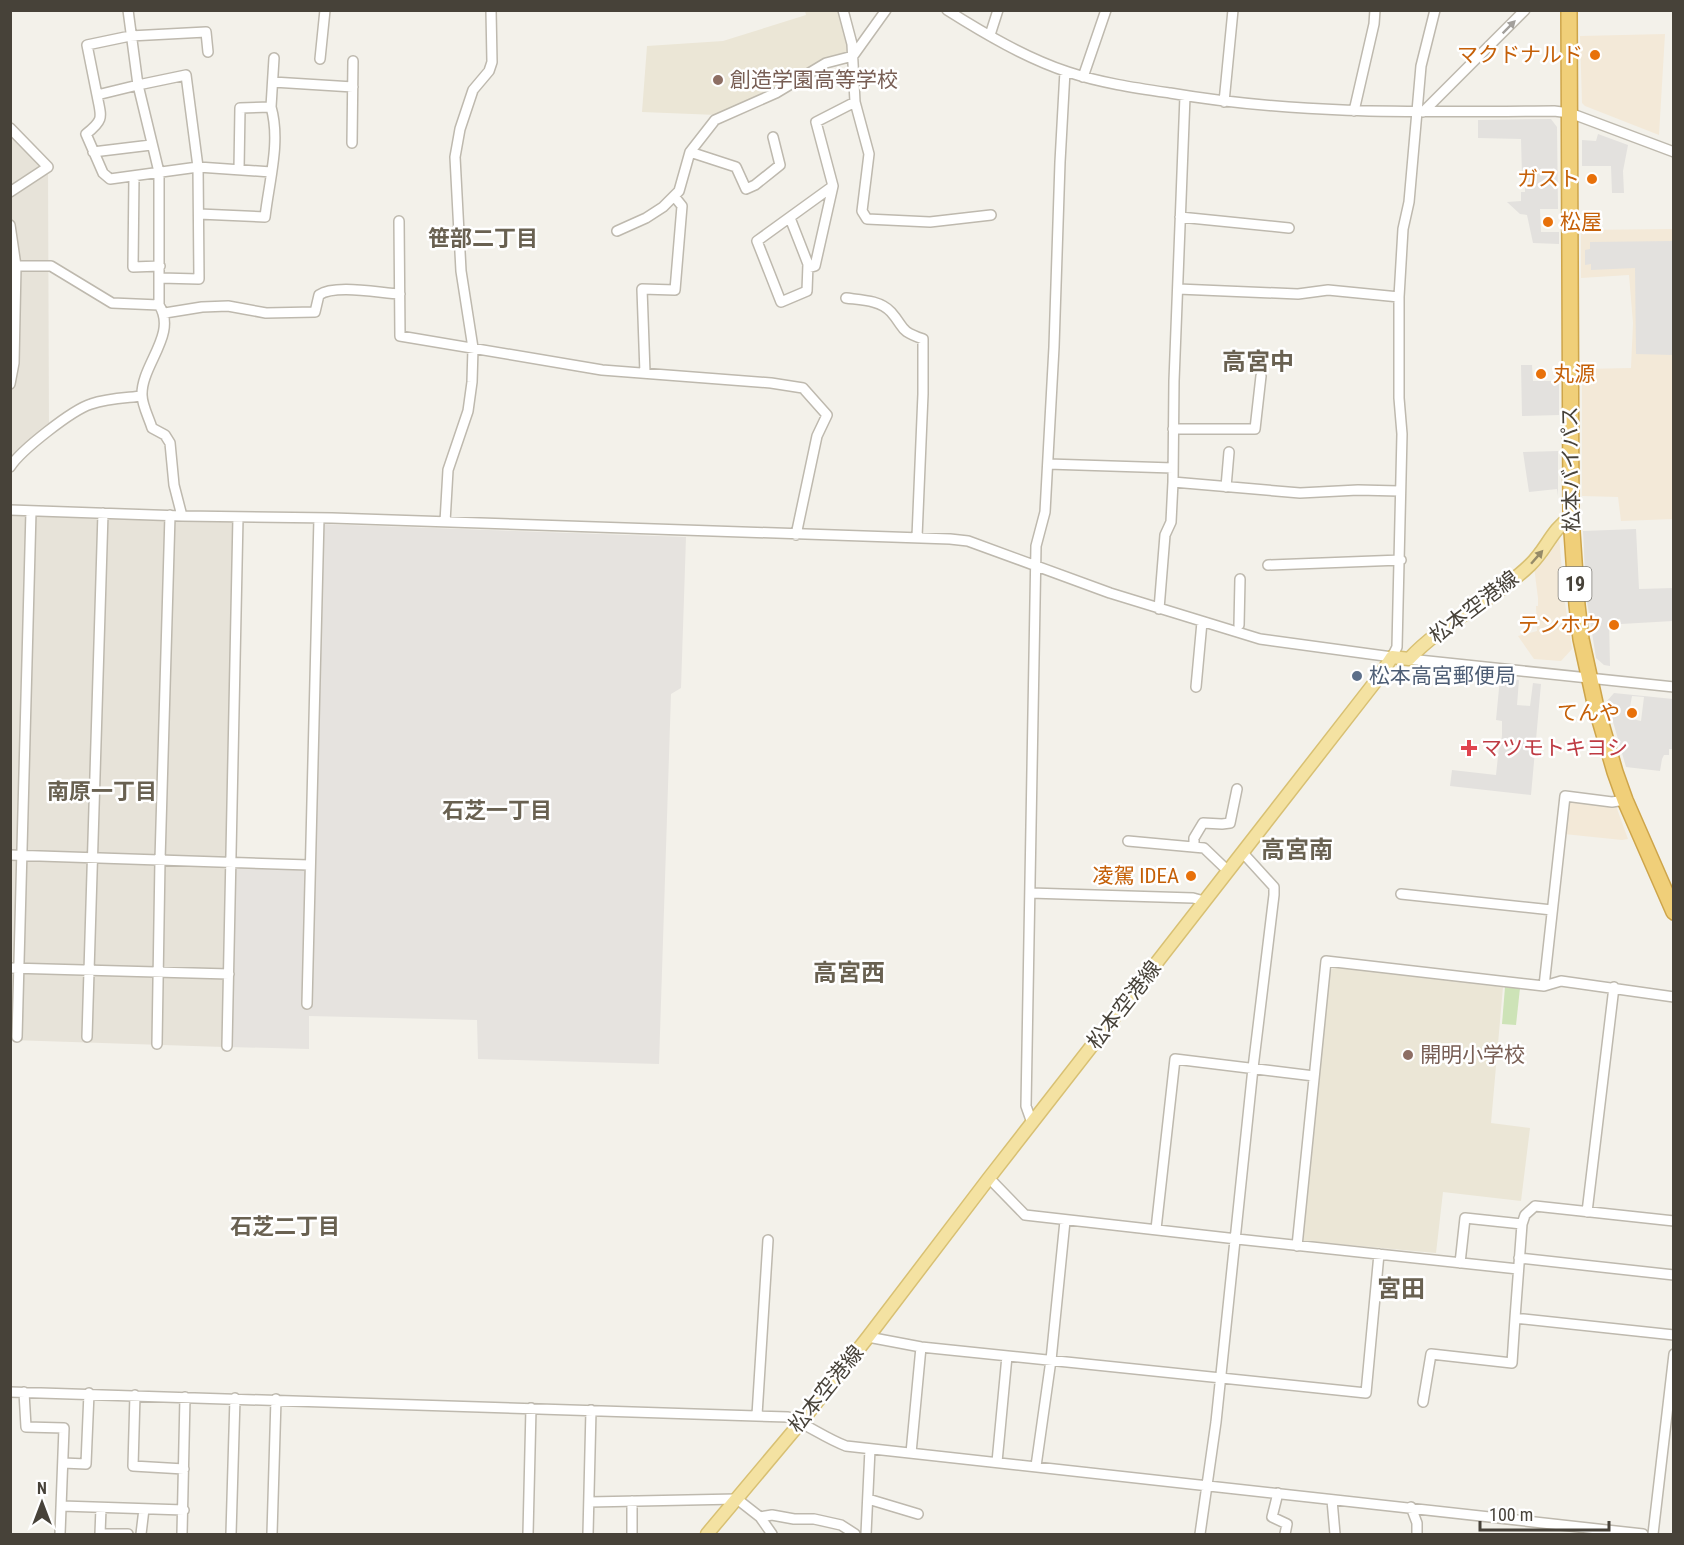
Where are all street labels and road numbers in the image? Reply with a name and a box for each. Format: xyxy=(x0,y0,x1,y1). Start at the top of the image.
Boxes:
street label: 松本バイパス xyxy=(1558,406,1584,532)
street label: 松本空港線 xyxy=(1425,566,1523,648)
road number: 19 xyxy=(1558,567,1592,601)
street label: 松本空港線 xyxy=(1082,956,1166,1054)
street label: 松本空港線 xyxy=(784,1341,868,1437)

